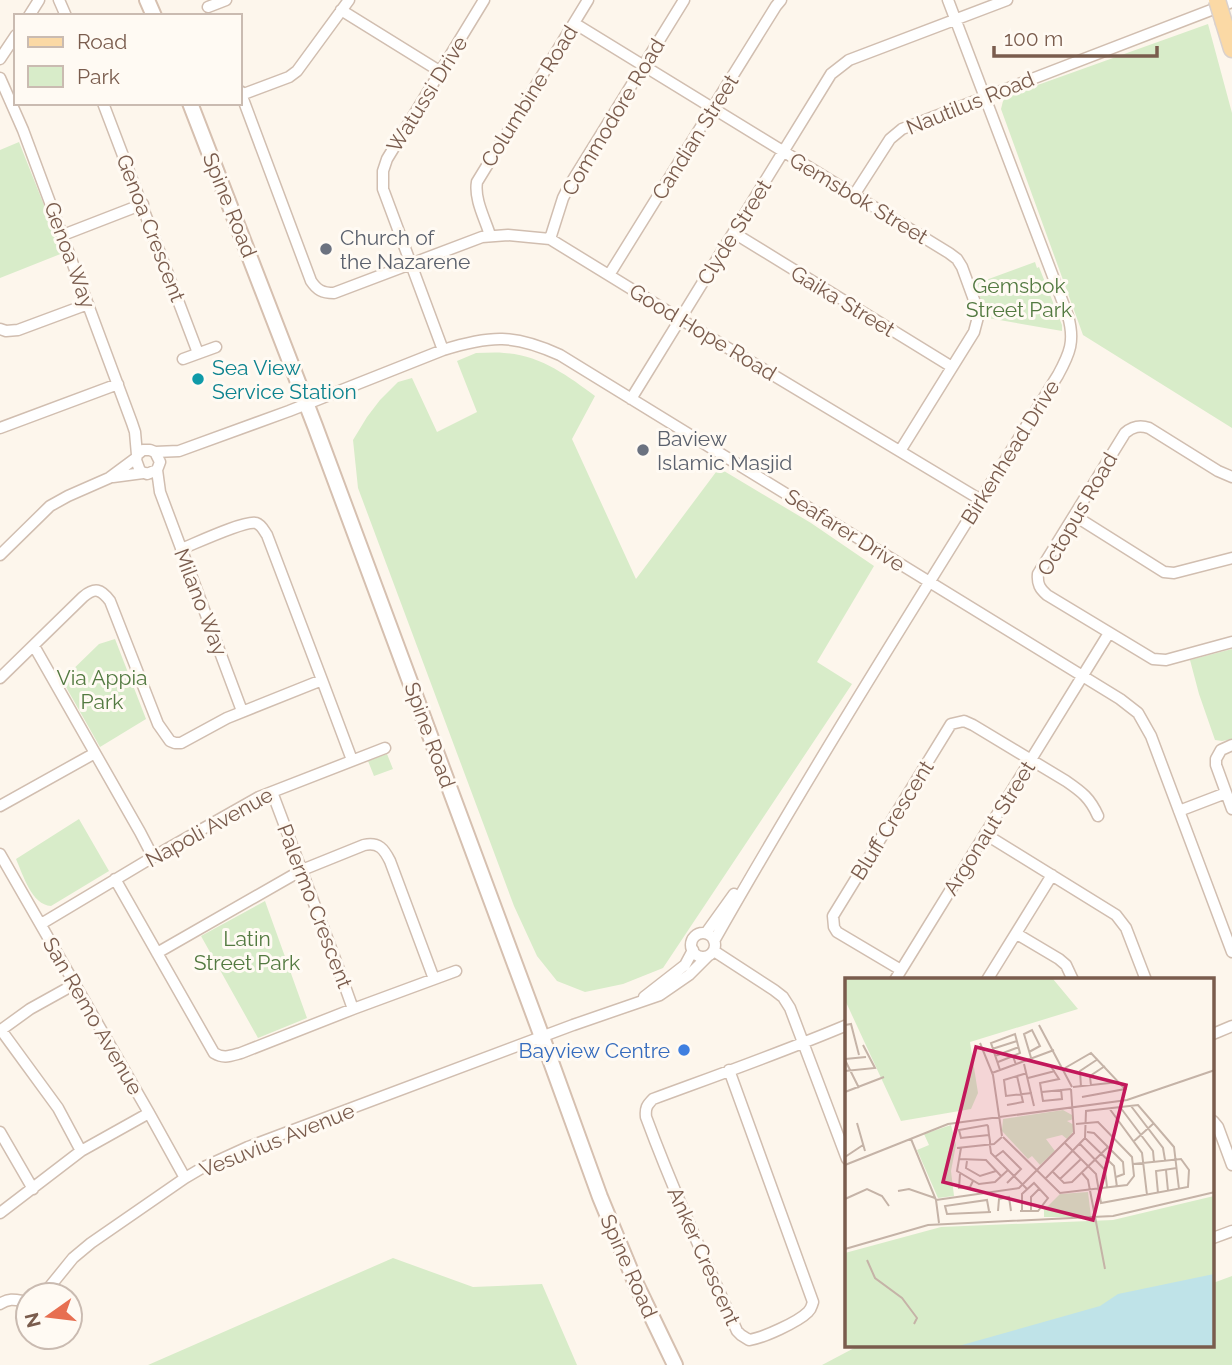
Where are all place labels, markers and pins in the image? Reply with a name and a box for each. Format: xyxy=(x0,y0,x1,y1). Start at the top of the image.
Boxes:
place label: Church of the Nazarene xyxy=(340,225,470,274)
marker: Church of the Nazarene xyxy=(318,241,334,257)
place label: Sea View Service Station xyxy=(212,355,357,404)
marker: Sea View Service Station xyxy=(190,371,206,387)
place label: Baview Islamic Masjid xyxy=(657,426,792,475)
marker: Baview Islamic Masjid xyxy=(635,442,651,458)
place label: Bayview Centre xyxy=(519,1038,670,1063)
marker: Bayview Centre xyxy=(676,1042,692,1058)

